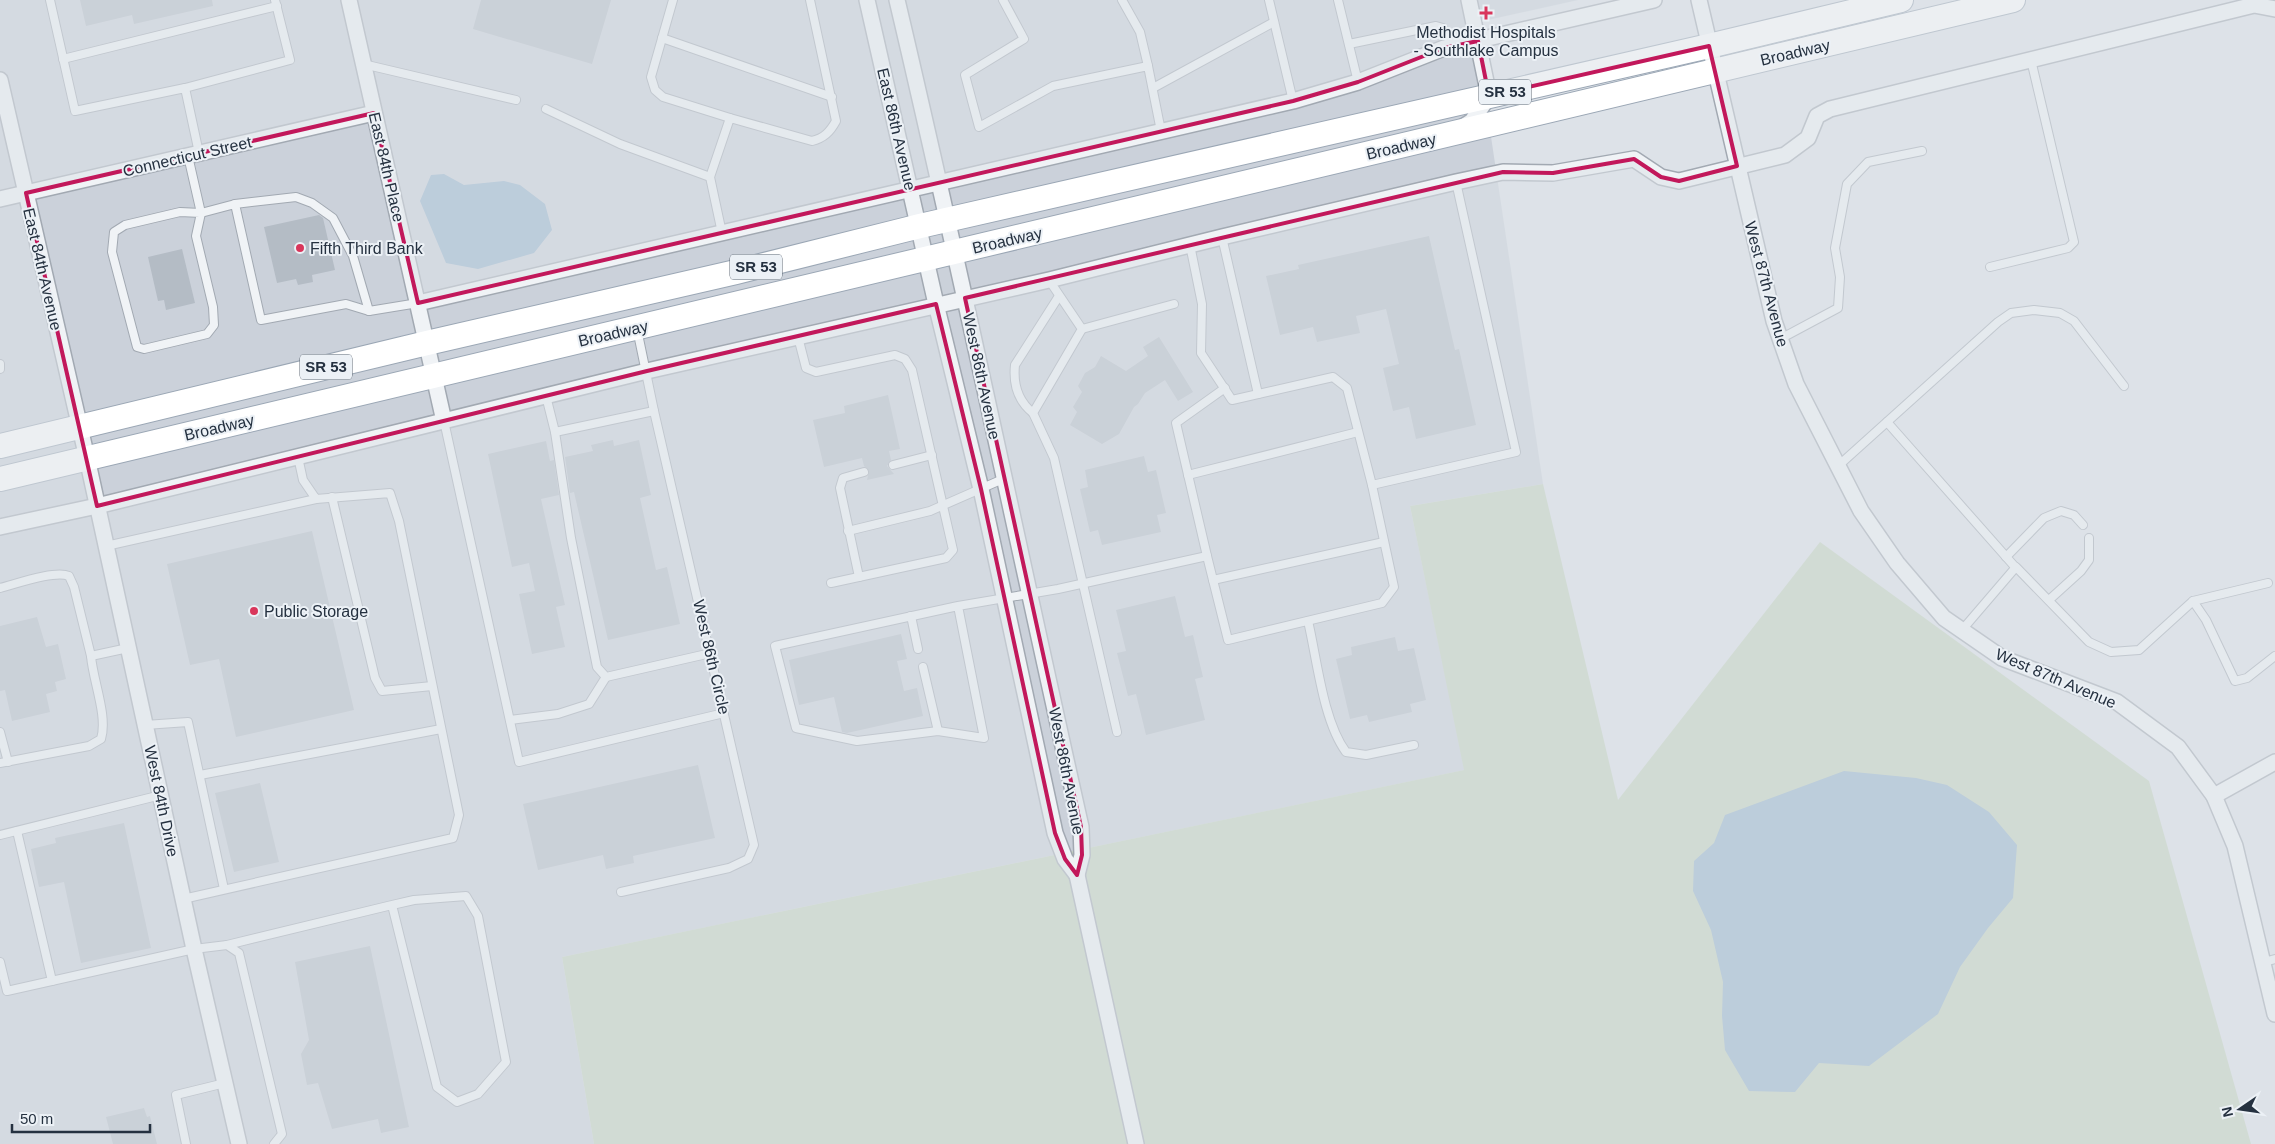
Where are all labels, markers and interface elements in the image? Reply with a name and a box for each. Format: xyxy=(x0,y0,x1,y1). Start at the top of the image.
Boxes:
marker: Methodist Hospitals - Southlake Campus xyxy=(1479,6,1493,20)
place label: Methodist Hospitals - Southlake Campus xyxy=(1414,24,1558,59)
street label: Broadway xyxy=(1759,36,1832,69)
street label: East 86th Avenue xyxy=(874,66,919,192)
road number: SR 53 xyxy=(1479,80,1531,104)
street label: East 84th Place xyxy=(366,111,407,224)
street label: Broadway xyxy=(1365,130,1438,163)
street label: Connecticut Street xyxy=(121,133,254,180)
street label: East 84th Avenue xyxy=(20,206,65,332)
street label: West 87th Avenue xyxy=(1742,219,1791,349)
street label: Broadway xyxy=(971,224,1044,257)
place label: Fifth Third Bank xyxy=(310,240,424,257)
marker: Fifth Third Bank xyxy=(294,242,306,254)
road number: SR 53 xyxy=(730,254,782,280)
street label: West 86th Avenue xyxy=(960,311,1003,441)
street label: Broadway xyxy=(577,317,650,350)
road number: SR 53 xyxy=(300,354,352,380)
street label: Broadway xyxy=(183,411,256,444)
street label: West 86th Circle xyxy=(690,598,733,716)
place label: Public Storage xyxy=(264,603,368,620)
marker: Public Storage xyxy=(248,605,260,617)
street label: West 87th Avenue xyxy=(1993,645,2119,712)
street label: West 86th Avenue xyxy=(1046,706,1087,836)
street label: West 84th Drive xyxy=(141,744,182,858)
north arrow xyxy=(2215,1084,2265,1134)
scale bar xyxy=(12,1102,150,1134)
text: N xyxy=(2218,1105,2236,1119)
text: 50 m xyxy=(20,1110,53,1127)

